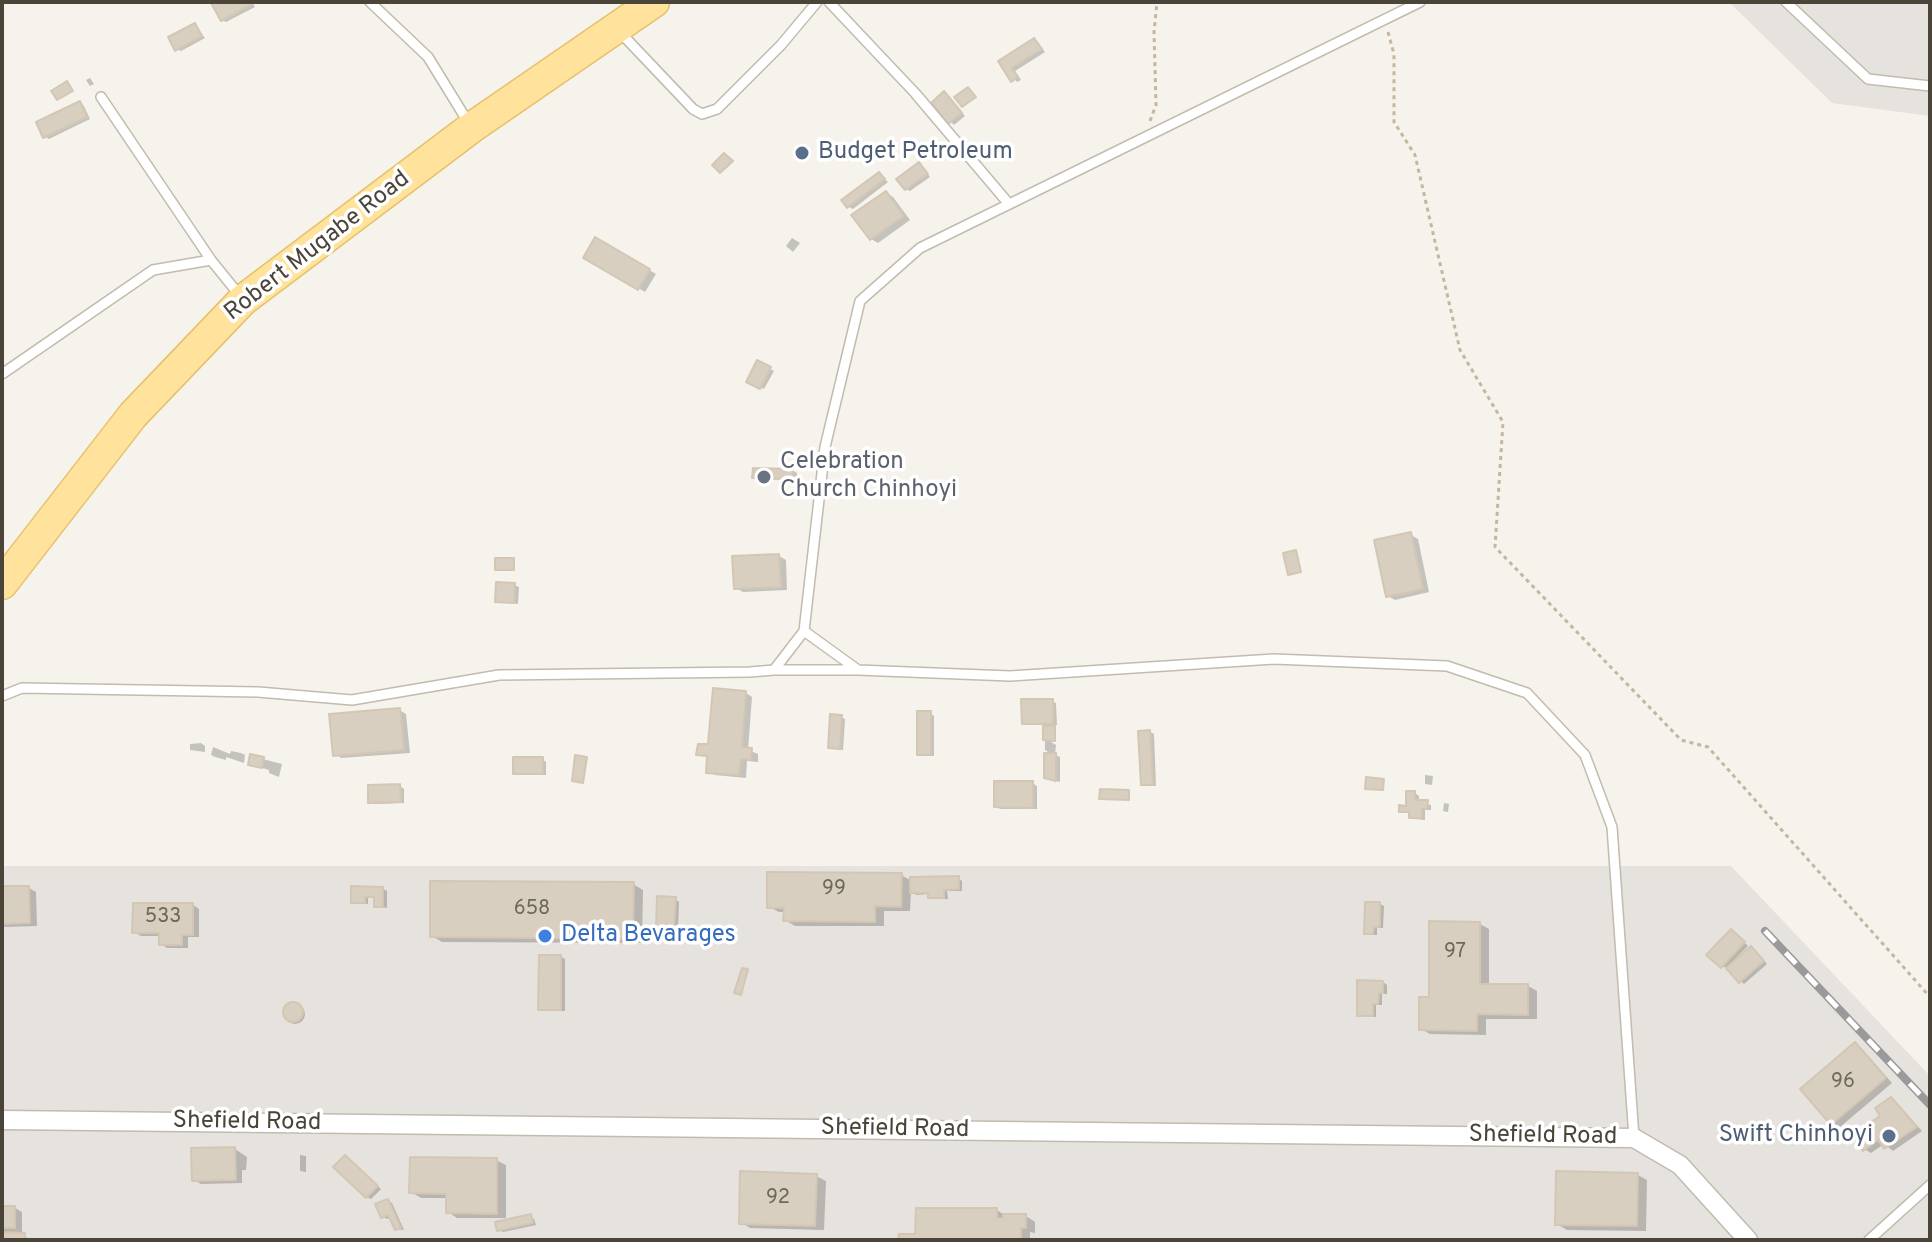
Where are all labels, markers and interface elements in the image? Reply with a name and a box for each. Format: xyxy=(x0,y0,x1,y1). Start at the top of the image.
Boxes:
place label: Budget Petroleum xyxy=(818,139,1013,167)
marker: Budget Petroleum xyxy=(793,144,811,162)
street label: Robert Mugabe Road xyxy=(220,166,416,328)
place label: Celebration Church Chinhoyi xyxy=(780,449,957,505)
marker: Celebration Church Chinhoyi xyxy=(755,468,773,486)
house number: 99 xyxy=(822,878,846,902)
house number: 658 xyxy=(514,898,550,922)
house number: 533 xyxy=(145,906,181,930)
place label: Delta Bevarages xyxy=(561,922,736,950)
marker: Delta Bevarages xyxy=(536,927,554,945)
house number: 97 xyxy=(1444,941,1466,965)
house number: 96 xyxy=(1831,1071,1855,1095)
street label: Shefield Road xyxy=(172,1107,322,1139)
street label: Shefield Road xyxy=(820,1114,970,1146)
street label: Shefield Road xyxy=(1468,1121,1618,1153)
place label: Swift Chinhoyi xyxy=(1719,1122,1873,1150)
marker: Swift Chinhoyi xyxy=(1880,1127,1898,1145)
house number: 92 xyxy=(766,1187,790,1211)

